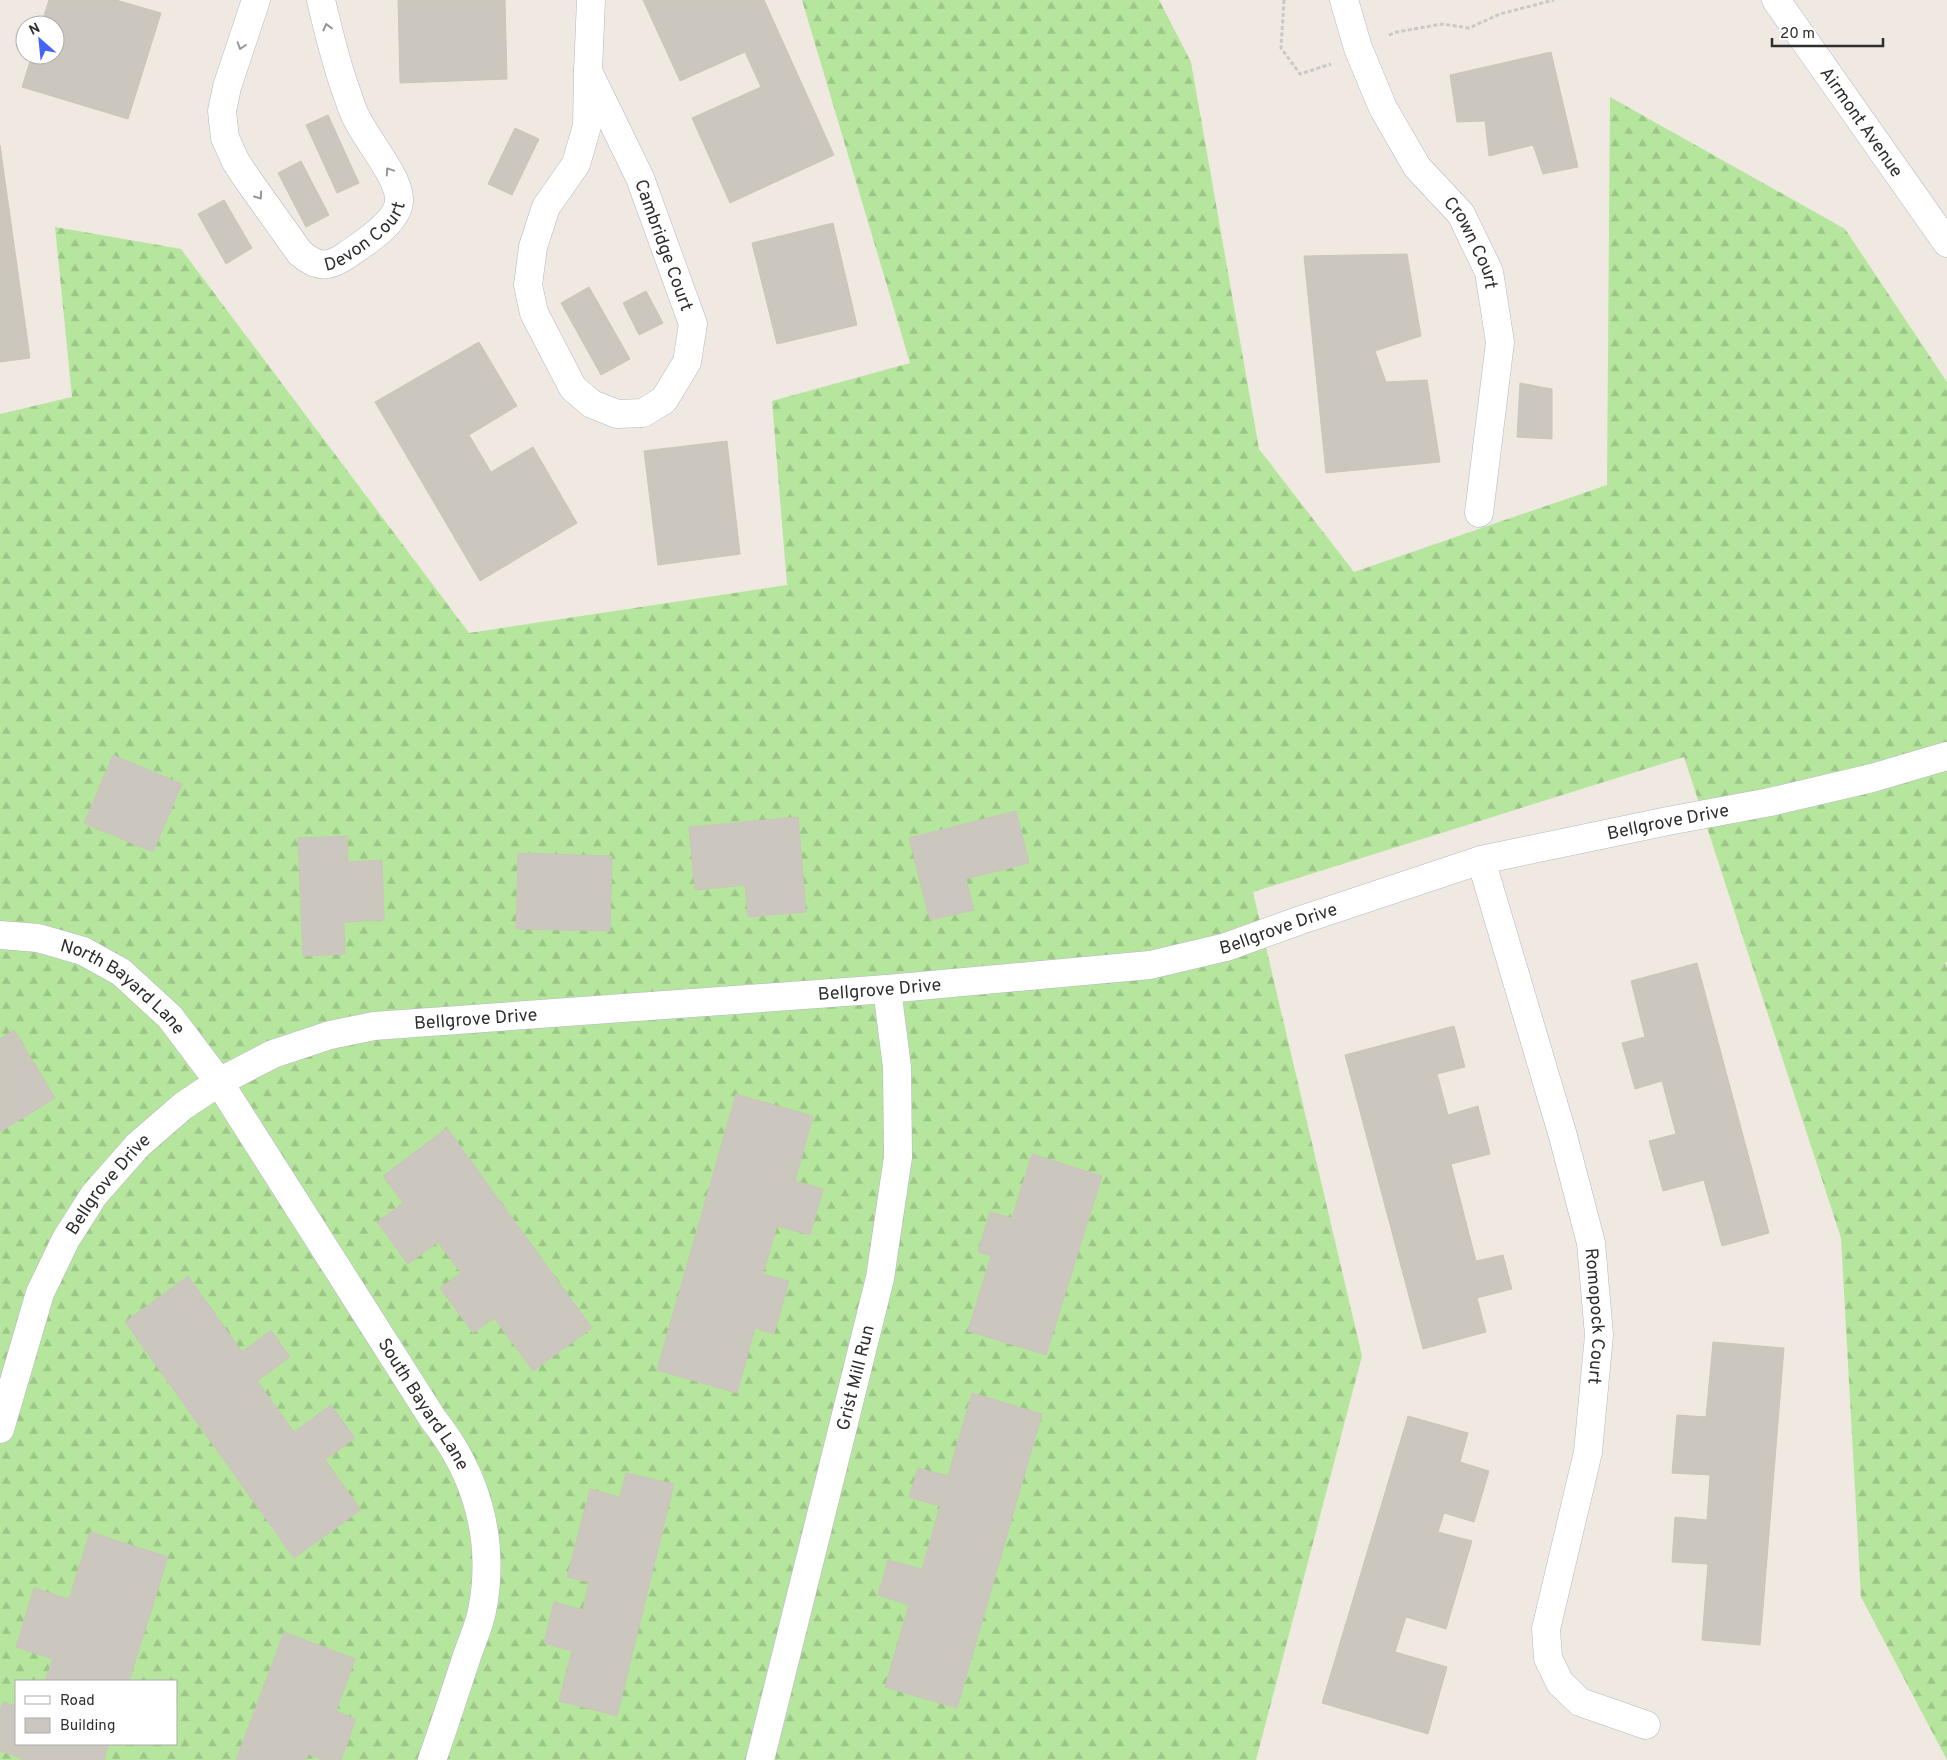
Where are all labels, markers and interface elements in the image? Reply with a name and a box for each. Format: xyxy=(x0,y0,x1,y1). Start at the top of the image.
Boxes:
north arrow xyxy=(15,15,65,65)
scale bar xyxy=(1772,15,1883,47)
text: N xyxy=(26,20,43,40)
one-way arrow xyxy=(322,23,333,32)
text: 20 m xyxy=(1780,25,1815,44)
one-way arrow xyxy=(237,42,247,50)
street label: Airmont Avenue xyxy=(1814,63,1907,182)
one-way arrow xyxy=(386,168,395,177)
street label: Cambridge Court xyxy=(628,177,697,314)
one-way arrow xyxy=(253,190,262,200)
street label: Crown Court xyxy=(1438,192,1501,291)
street label: Devon Court xyxy=(322,200,412,278)
street label: Bellgrove Drive xyxy=(1605,800,1731,846)
street label: Bellgrove Drive xyxy=(1217,899,1341,961)
street label: North Bayard Lane xyxy=(57,935,189,1040)
street label: Bellgrove Drive xyxy=(817,974,942,1007)
street label: Bellgrove Drive xyxy=(413,1004,538,1036)
street label: Bellgrove Drive xyxy=(62,1129,156,1240)
street label: Romopock Court xyxy=(1578,1247,1609,1385)
street label: Grist Mill Run xyxy=(832,1323,881,1433)
street label: South Bayard Lane xyxy=(372,1334,473,1474)
legend xyxy=(15,1680,178,1745)
text: Road xyxy=(60,1692,95,1711)
text: Building xyxy=(60,1717,115,1736)

